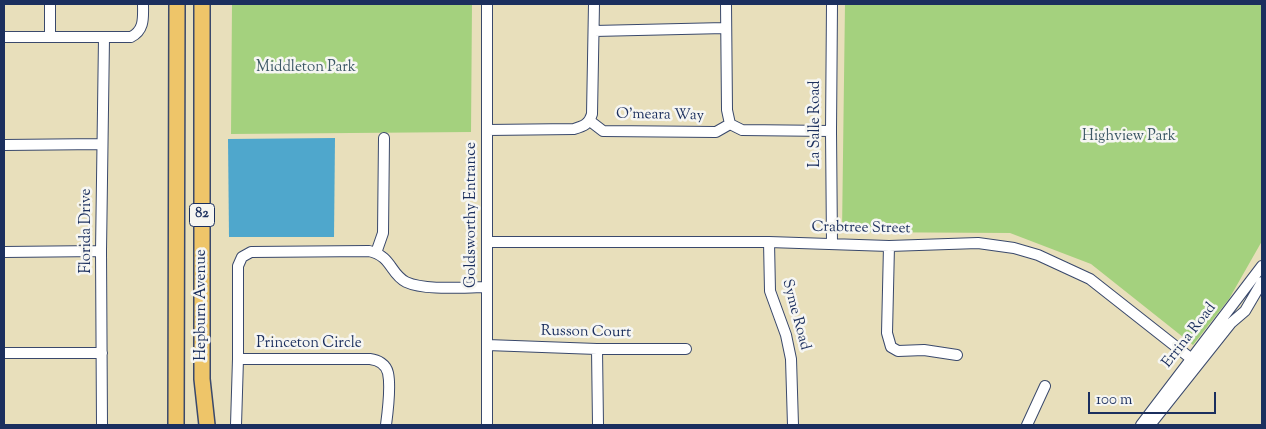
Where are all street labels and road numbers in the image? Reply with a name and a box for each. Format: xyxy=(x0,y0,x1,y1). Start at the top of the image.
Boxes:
street label: La Salle Road xyxy=(807,80,825,168)
street label: O'meara Way xyxy=(616,106,704,126)
street label: Goldsworthy Entrance xyxy=(463,142,481,288)
street label: Florida Drive xyxy=(78,188,96,274)
road number: 82 xyxy=(190,204,214,226)
street label: Crabtree Street xyxy=(811,219,911,239)
street label: Hepburn Avenue xyxy=(193,249,211,361)
street label: Syme Road xyxy=(777,278,813,352)
street label: Errina Road xyxy=(1159,300,1221,372)
street label: Russon Court xyxy=(541,323,631,343)
street label: Princeton Circle xyxy=(256,335,362,353)

